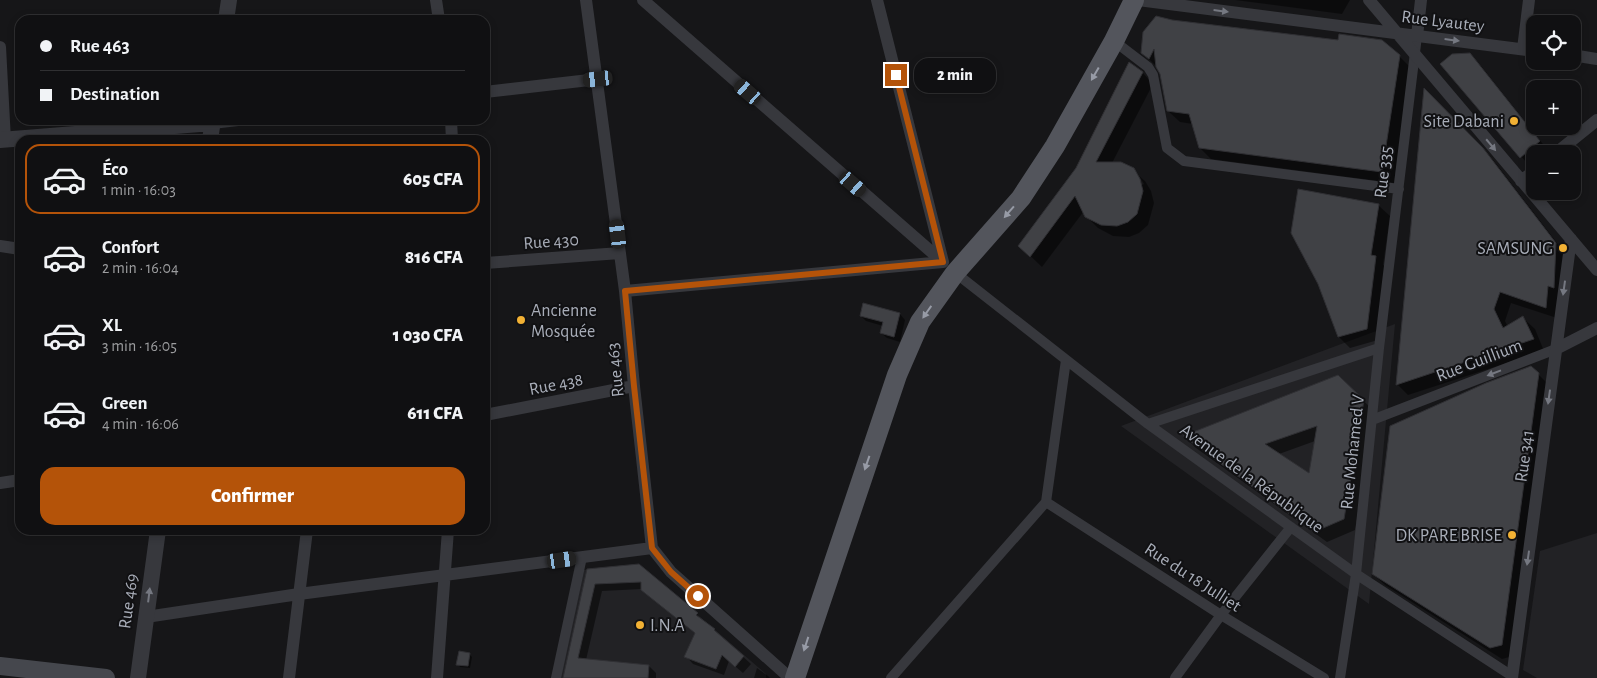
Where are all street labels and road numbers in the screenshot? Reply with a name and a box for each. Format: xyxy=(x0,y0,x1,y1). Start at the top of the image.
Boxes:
street label: Rue Lyautey xyxy=(1400,8,1486,36)
street label: Rue 335 xyxy=(1372,145,1396,199)
street label: Rue 430 xyxy=(523,231,579,253)
street label: Rue Guillium xyxy=(1434,336,1525,386)
street label: Rue 463 xyxy=(604,342,628,398)
street label: Rue 438 xyxy=(528,371,585,399)
street label: Rue Mohamed V xyxy=(1338,393,1368,510)
street label: Avenue de la République xyxy=(1176,421,1326,537)
street label: Rue 341 xyxy=(1512,429,1538,483)
street label: Rue du 18 Julliet xyxy=(1141,540,1244,616)
street label: Rue 469 xyxy=(116,572,142,630)

